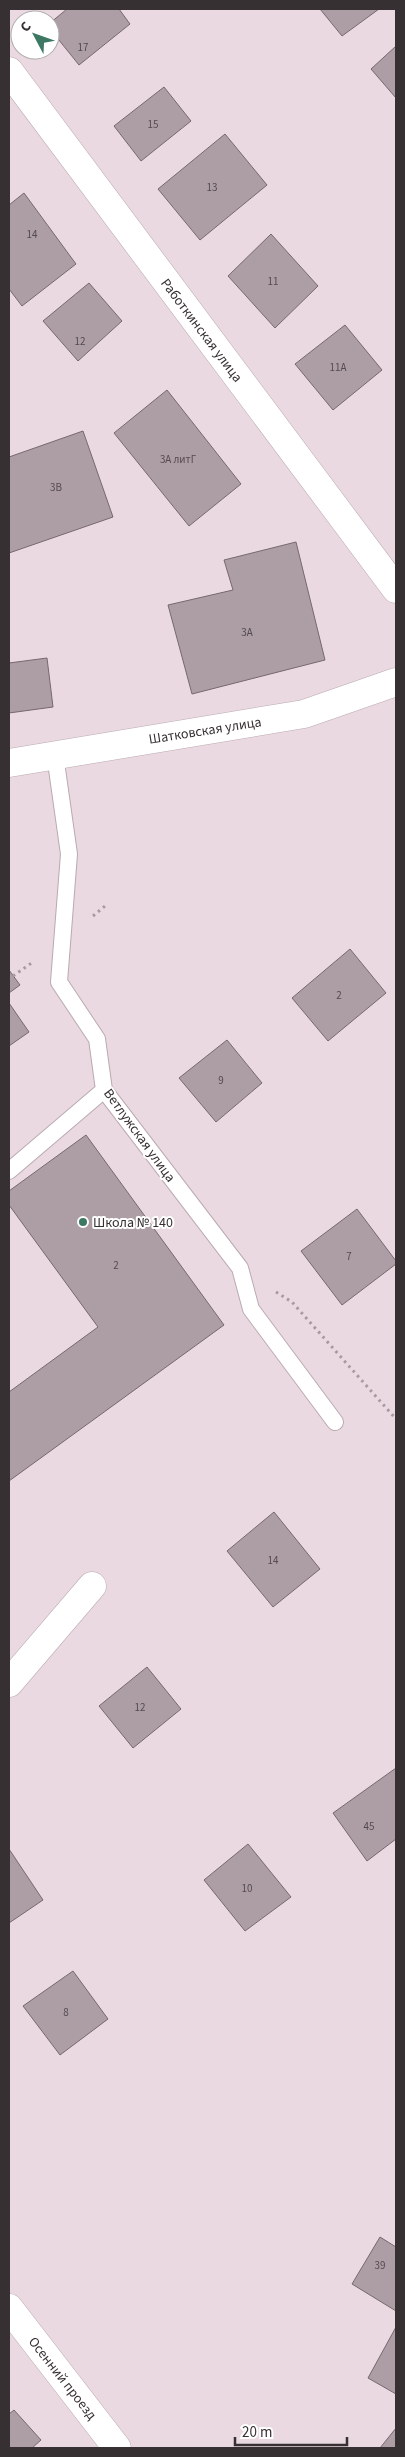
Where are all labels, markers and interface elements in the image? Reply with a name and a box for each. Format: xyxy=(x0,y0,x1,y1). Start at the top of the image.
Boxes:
north arrow xyxy=(10,10,60,60)
text: С xyxy=(16,17,36,37)
house number: 17 xyxy=(78,40,88,55)
house number: 15 xyxy=(148,117,158,132)
house number: 13 xyxy=(207,180,217,195)
house number: 14 xyxy=(27,227,38,242)
street label: Работкинская улица xyxy=(155,274,247,387)
house number: 11 xyxy=(268,274,278,289)
house number: 12 xyxy=(75,334,85,349)
house number: 11А xyxy=(330,360,346,375)
house number: 3А литГ xyxy=(160,452,197,467)
house number: 3В xyxy=(50,480,62,495)
house number: 3А xyxy=(241,625,253,640)
street label: Шатковская улица xyxy=(147,712,263,750)
house number: 2 xyxy=(336,988,342,1003)
house number: 9 xyxy=(218,1073,224,1088)
street label: Ветлужская улица xyxy=(98,1085,180,1186)
place label: Школа № 140 xyxy=(93,1213,173,1233)
marker: Школа № 140 xyxy=(77,1216,89,1228)
house number: 7 xyxy=(346,1249,352,1264)
house number: 2 xyxy=(113,1258,119,1273)
house number: 14 xyxy=(268,1553,279,1568)
house number: 12 xyxy=(135,1700,145,1715)
house number: 45 xyxy=(364,1819,374,1834)
house number: 10 xyxy=(242,1881,252,1896)
house number: 8 xyxy=(63,2005,69,2020)
house number: 39 xyxy=(375,2258,385,2273)
street label: Осенний проезд xyxy=(23,2333,101,2425)
scale bar xyxy=(235,2414,348,2446)
text: 20 m xyxy=(242,2422,272,2443)

